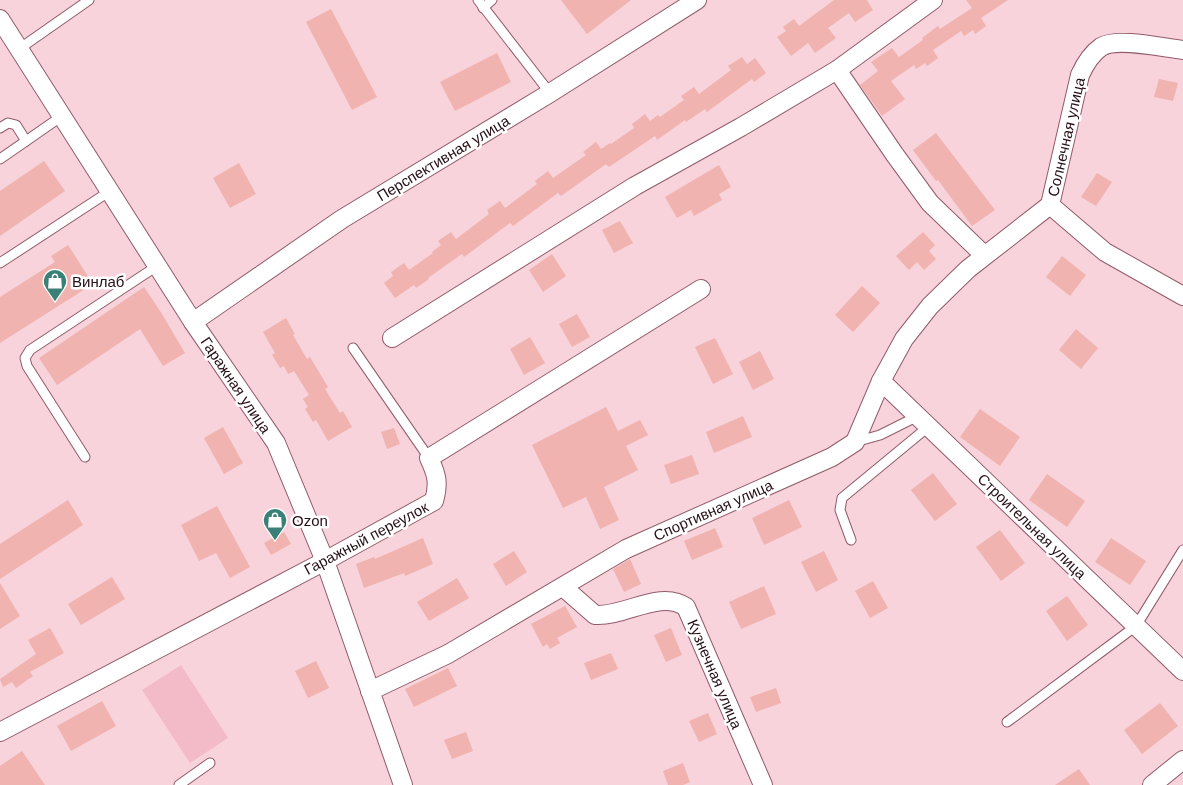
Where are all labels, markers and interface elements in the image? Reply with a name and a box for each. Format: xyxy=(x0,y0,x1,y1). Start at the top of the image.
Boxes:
street label: Солнечная улица xyxy=(1044,75,1088,198)
street label: Перспективная улица xyxy=(374,111,513,204)
shop icon: Винлаб xyxy=(42,268,68,302)
place label: Винлаб xyxy=(72,273,124,290)
street label: Гаражная улица xyxy=(197,334,275,437)
street label: Строительная улица xyxy=(974,470,1090,583)
street label: Спортивная улица xyxy=(651,476,776,544)
street label: Гаражный переулок xyxy=(301,498,431,578)
shop icon: Ozon xyxy=(262,507,288,541)
place label: Ozon xyxy=(292,512,328,529)
street label: Кузнечная улица xyxy=(684,617,746,732)

